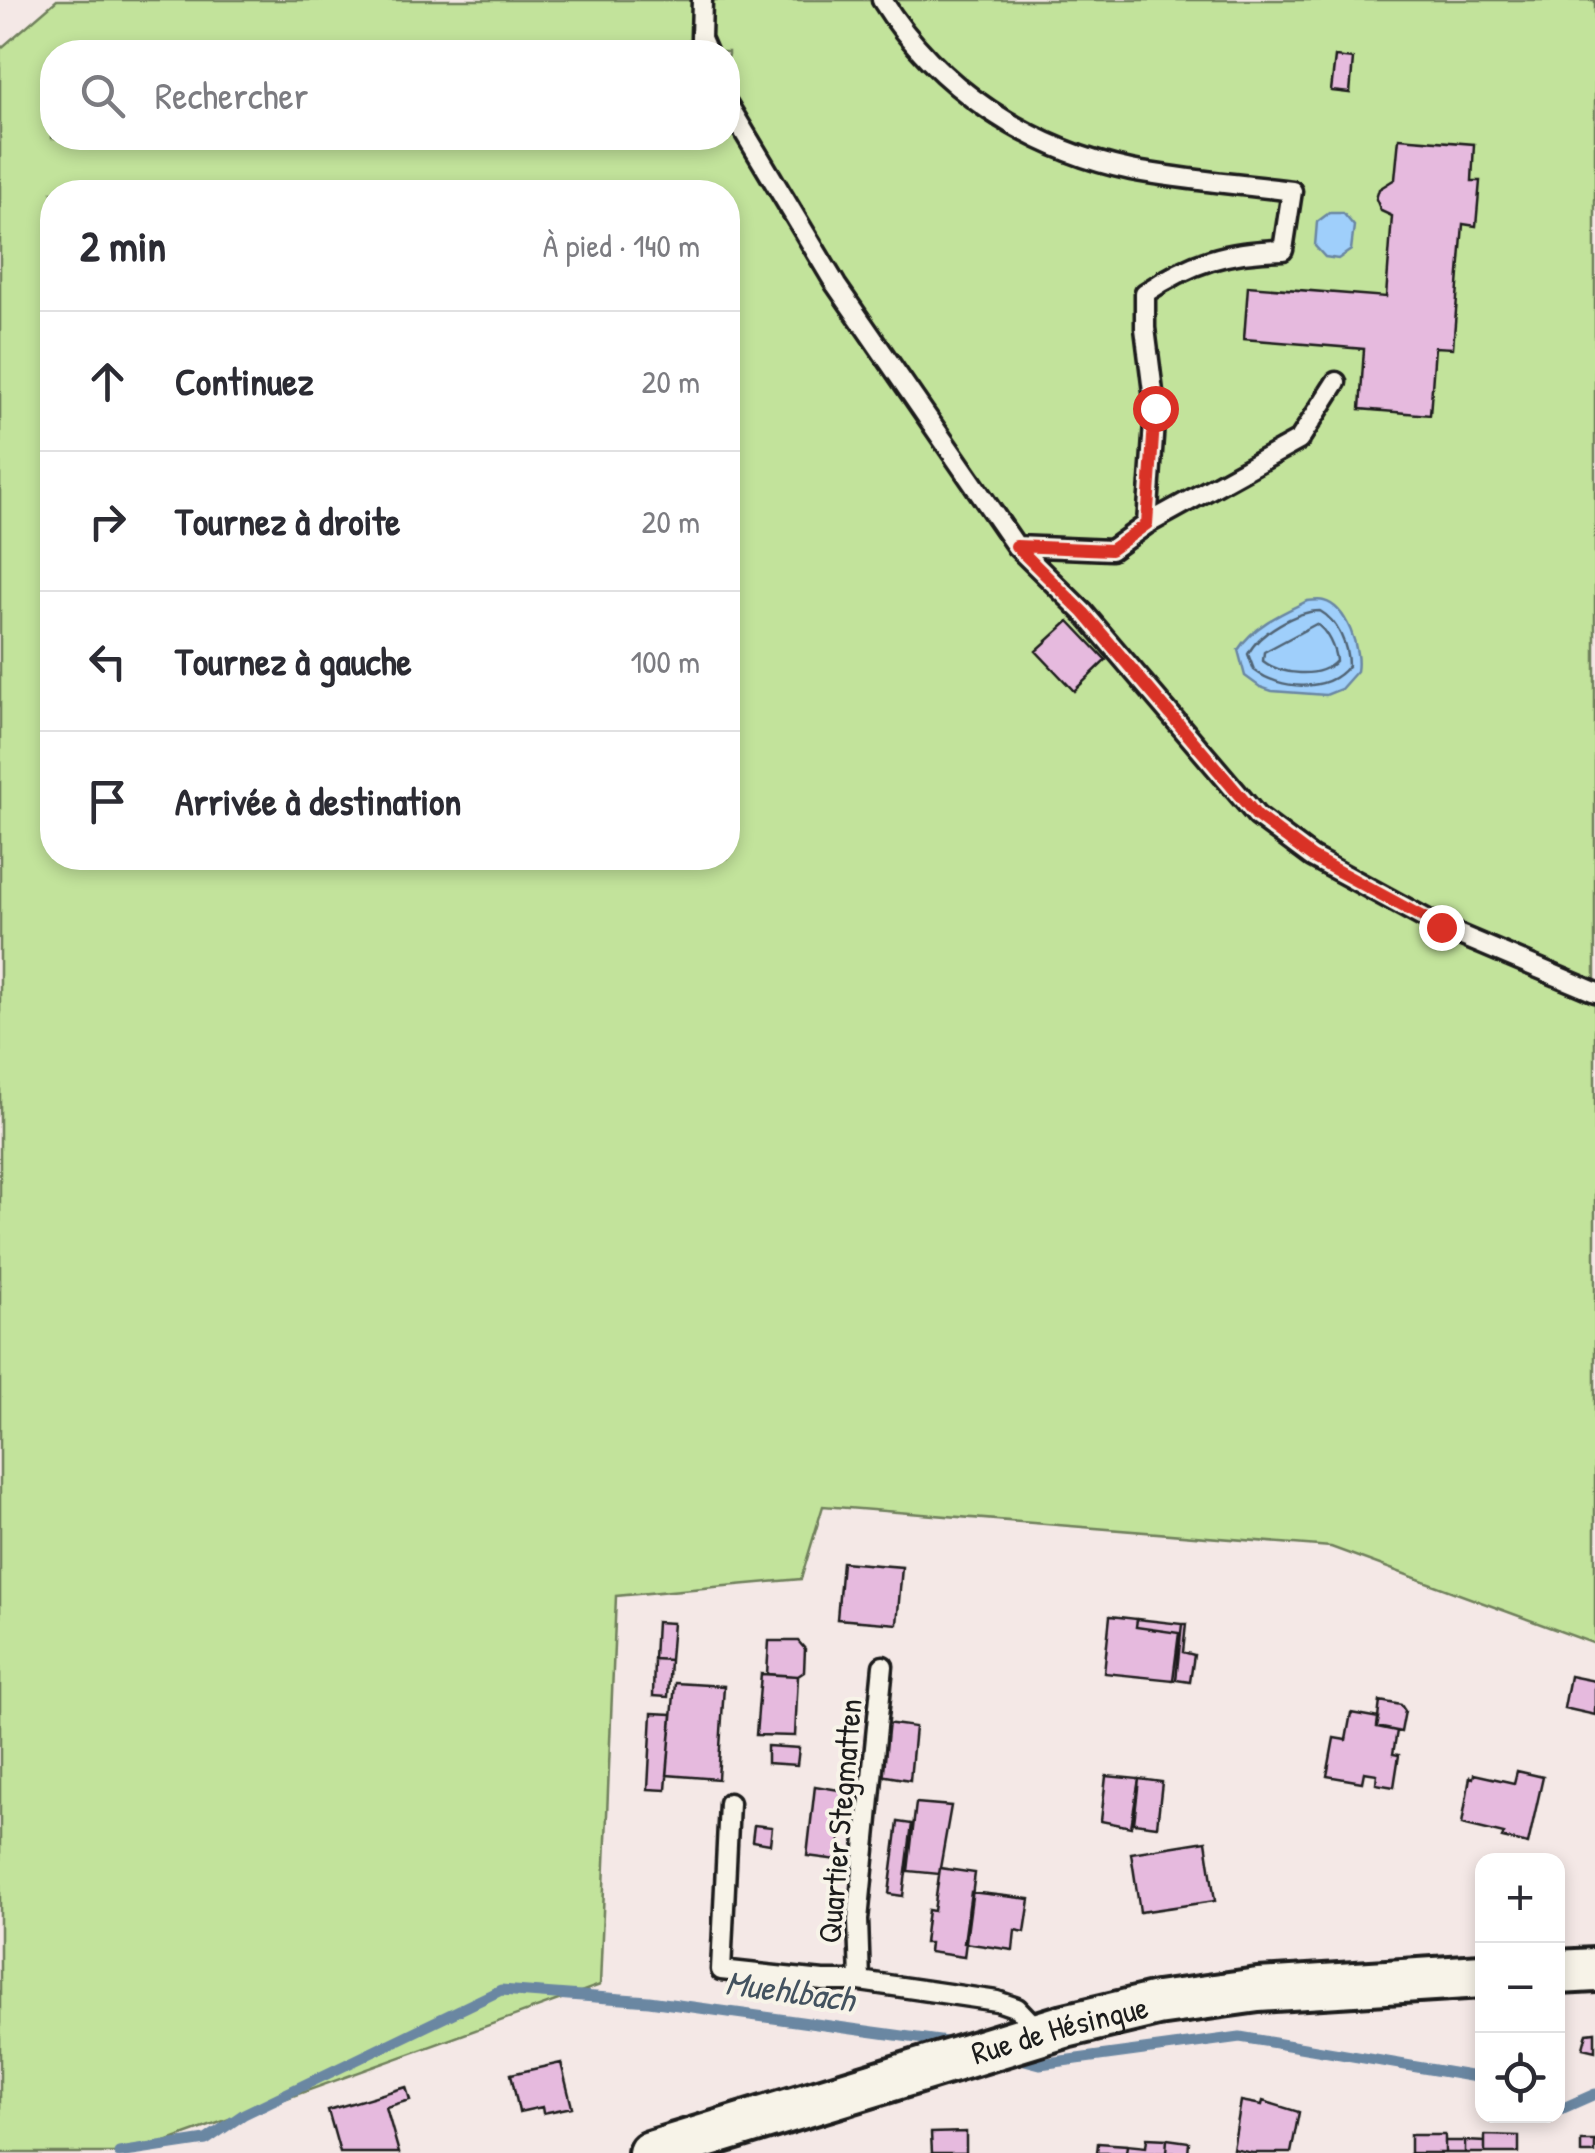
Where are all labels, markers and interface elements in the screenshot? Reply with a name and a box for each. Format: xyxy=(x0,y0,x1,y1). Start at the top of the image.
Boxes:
search box xyxy=(40,40,740,150)
icon: search xyxy=(75,68,130,123)
text: Rechercher xyxy=(155,69,308,121)
text: 2 min xyxy=(80,217,166,274)
text: À pied · 140 m xyxy=(543,224,700,267)
icon: ahead xyxy=(80,354,135,409)
text: Continuez xyxy=(175,355,314,407)
text: 20 m xyxy=(642,360,700,403)
route start xyxy=(1133,386,1179,432)
icon: right xyxy=(80,494,135,549)
text: Tournez à droite xyxy=(175,495,400,547)
text: 20 m xyxy=(642,500,700,543)
icon: left xyxy=(80,634,135,689)
text: Tournez à gauche xyxy=(175,635,412,687)
text: 100 m xyxy=(631,640,700,683)
icon: arrive xyxy=(80,774,135,829)
text: Arrivée à destination xyxy=(175,775,461,827)
route end xyxy=(1419,905,1465,951)
street label: Quartier Stegmatten xyxy=(807,1697,872,1945)
map controls xyxy=(1475,1853,1565,2123)
button: + xyxy=(1475,1853,1565,1943)
button: − xyxy=(1475,1943,1565,2033)
water label: Muehlbach xyxy=(723,1958,860,2023)
street label: Rue de Hésingue xyxy=(966,1985,1153,2074)
button: locate xyxy=(1475,2033,1565,2123)

